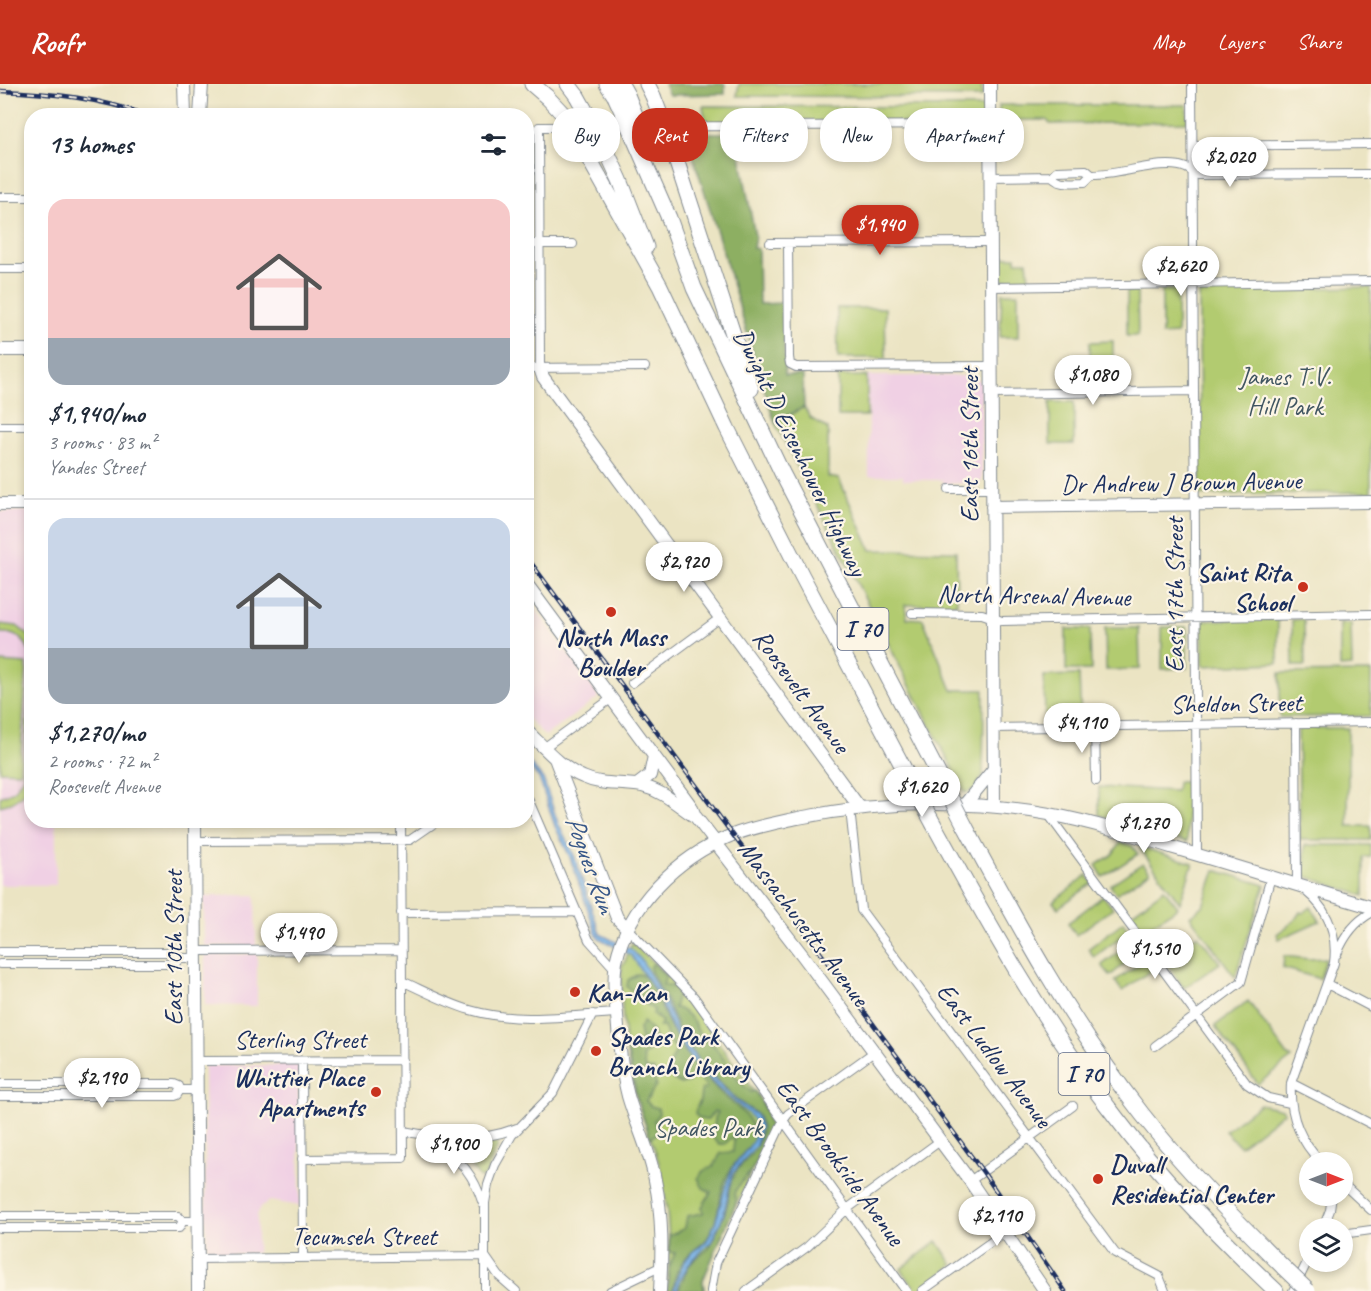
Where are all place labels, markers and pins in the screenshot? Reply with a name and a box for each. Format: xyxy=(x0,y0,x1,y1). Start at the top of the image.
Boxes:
pin: $2,020 xyxy=(1181,137,1279,188)
pin: $1,940 xyxy=(831,205,929,256)
pin: $2,620 xyxy=(1132,246,1230,297)
pin: $1,080 xyxy=(1044,355,1142,406)
pin: $2,920 xyxy=(635,542,733,593)
place label: Saint Rita School xyxy=(1197,556,1296,619)
marker: Saint Rita School xyxy=(1296,580,1310,594)
marker: North Mass Boulder xyxy=(604,605,618,619)
place label: North Mass Boulder xyxy=(556,621,669,684)
pin: $4,110 xyxy=(1033,703,1131,754)
pin: $1,620 xyxy=(873,767,971,818)
pin: $1,270 xyxy=(1095,803,1193,854)
pin: $1,490 xyxy=(250,913,348,964)
pin: $1,510 xyxy=(1106,929,1204,980)
place label: Kan-Kan xyxy=(587,976,668,1009)
marker: Kan-Kan xyxy=(568,985,582,999)
place label: Spades Park Branch Library xyxy=(608,1020,751,1083)
marker: Spades Park Branch Library xyxy=(589,1044,603,1058)
pin: $2,190 xyxy=(53,1058,151,1109)
place label: Whittier Place Apartments xyxy=(233,1061,367,1124)
marker: Whittier Place Apartments xyxy=(369,1085,383,1099)
pin: $1,900 xyxy=(405,1124,503,1175)
place label: Duvall Residential Center xyxy=(1110,1148,1276,1211)
marker: Duvall Residential Center xyxy=(1091,1172,1105,1186)
pin: $2,110 xyxy=(948,1196,1046,1247)

